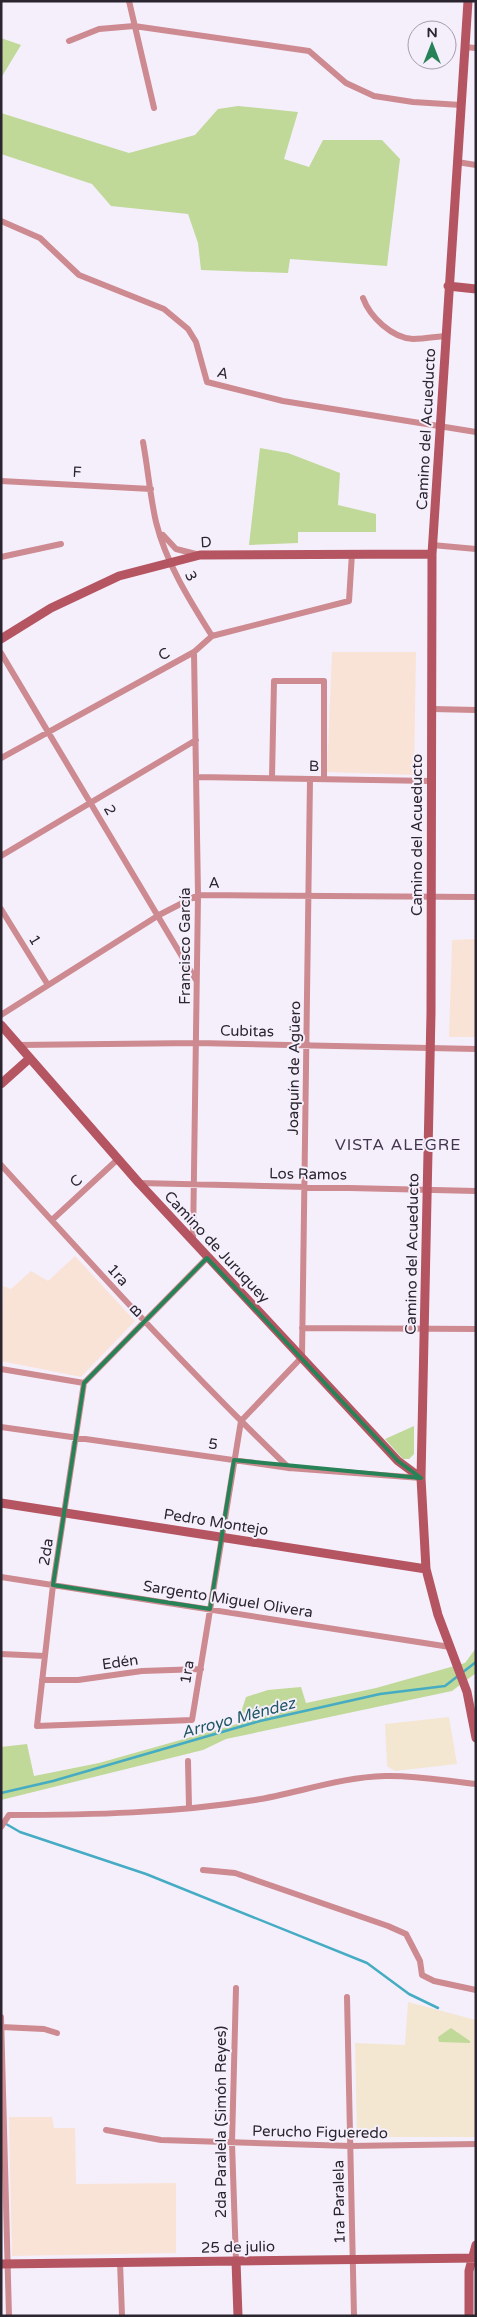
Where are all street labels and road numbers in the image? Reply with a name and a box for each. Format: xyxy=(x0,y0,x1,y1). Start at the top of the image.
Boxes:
street label: Camino del Acueducto xyxy=(413,348,439,510)
street label: A xyxy=(215,363,231,383)
street label: F xyxy=(72,463,82,481)
street label: D xyxy=(200,533,212,551)
street label: 3 xyxy=(181,568,201,584)
street label: C xyxy=(155,644,173,664)
street label: Camino del Acueducto xyxy=(408,754,426,916)
street label: B xyxy=(309,757,319,775)
street label: 2 xyxy=(100,801,120,819)
street label: A xyxy=(208,874,220,892)
street label: Francisco García xyxy=(176,887,194,1005)
street label: 1 xyxy=(25,931,45,949)
street label: Joaquín de Agüero xyxy=(284,1001,304,1135)
street label: Cubitas xyxy=(220,1022,274,1040)
street label: Los Ramos xyxy=(269,1164,347,1184)
street label: C xyxy=(66,1171,86,1191)
street label: Camino del Acueducto xyxy=(402,1173,422,1335)
street label: Camino de Juruquey xyxy=(160,1187,274,1307)
street label: 1ra xyxy=(103,1260,133,1290)
street label: B xyxy=(126,1301,146,1321)
street label: 5 xyxy=(207,1434,219,1454)
street label: Pedro Montejo xyxy=(162,1505,270,1539)
street label: 2da xyxy=(35,1537,57,1567)
street label: Sargento Miguel Olivera xyxy=(142,1577,314,1621)
street label: Edén xyxy=(101,1651,139,1673)
street label: 1ra xyxy=(176,1659,198,1685)
street label: 2da Paralela (Simón Reyes) xyxy=(212,2026,230,2218)
street label: Perucho Figueredo xyxy=(252,2122,388,2142)
street label: 1ra Paralela xyxy=(329,2160,349,2244)
street label: 25 de julio xyxy=(201,2237,275,2257)

